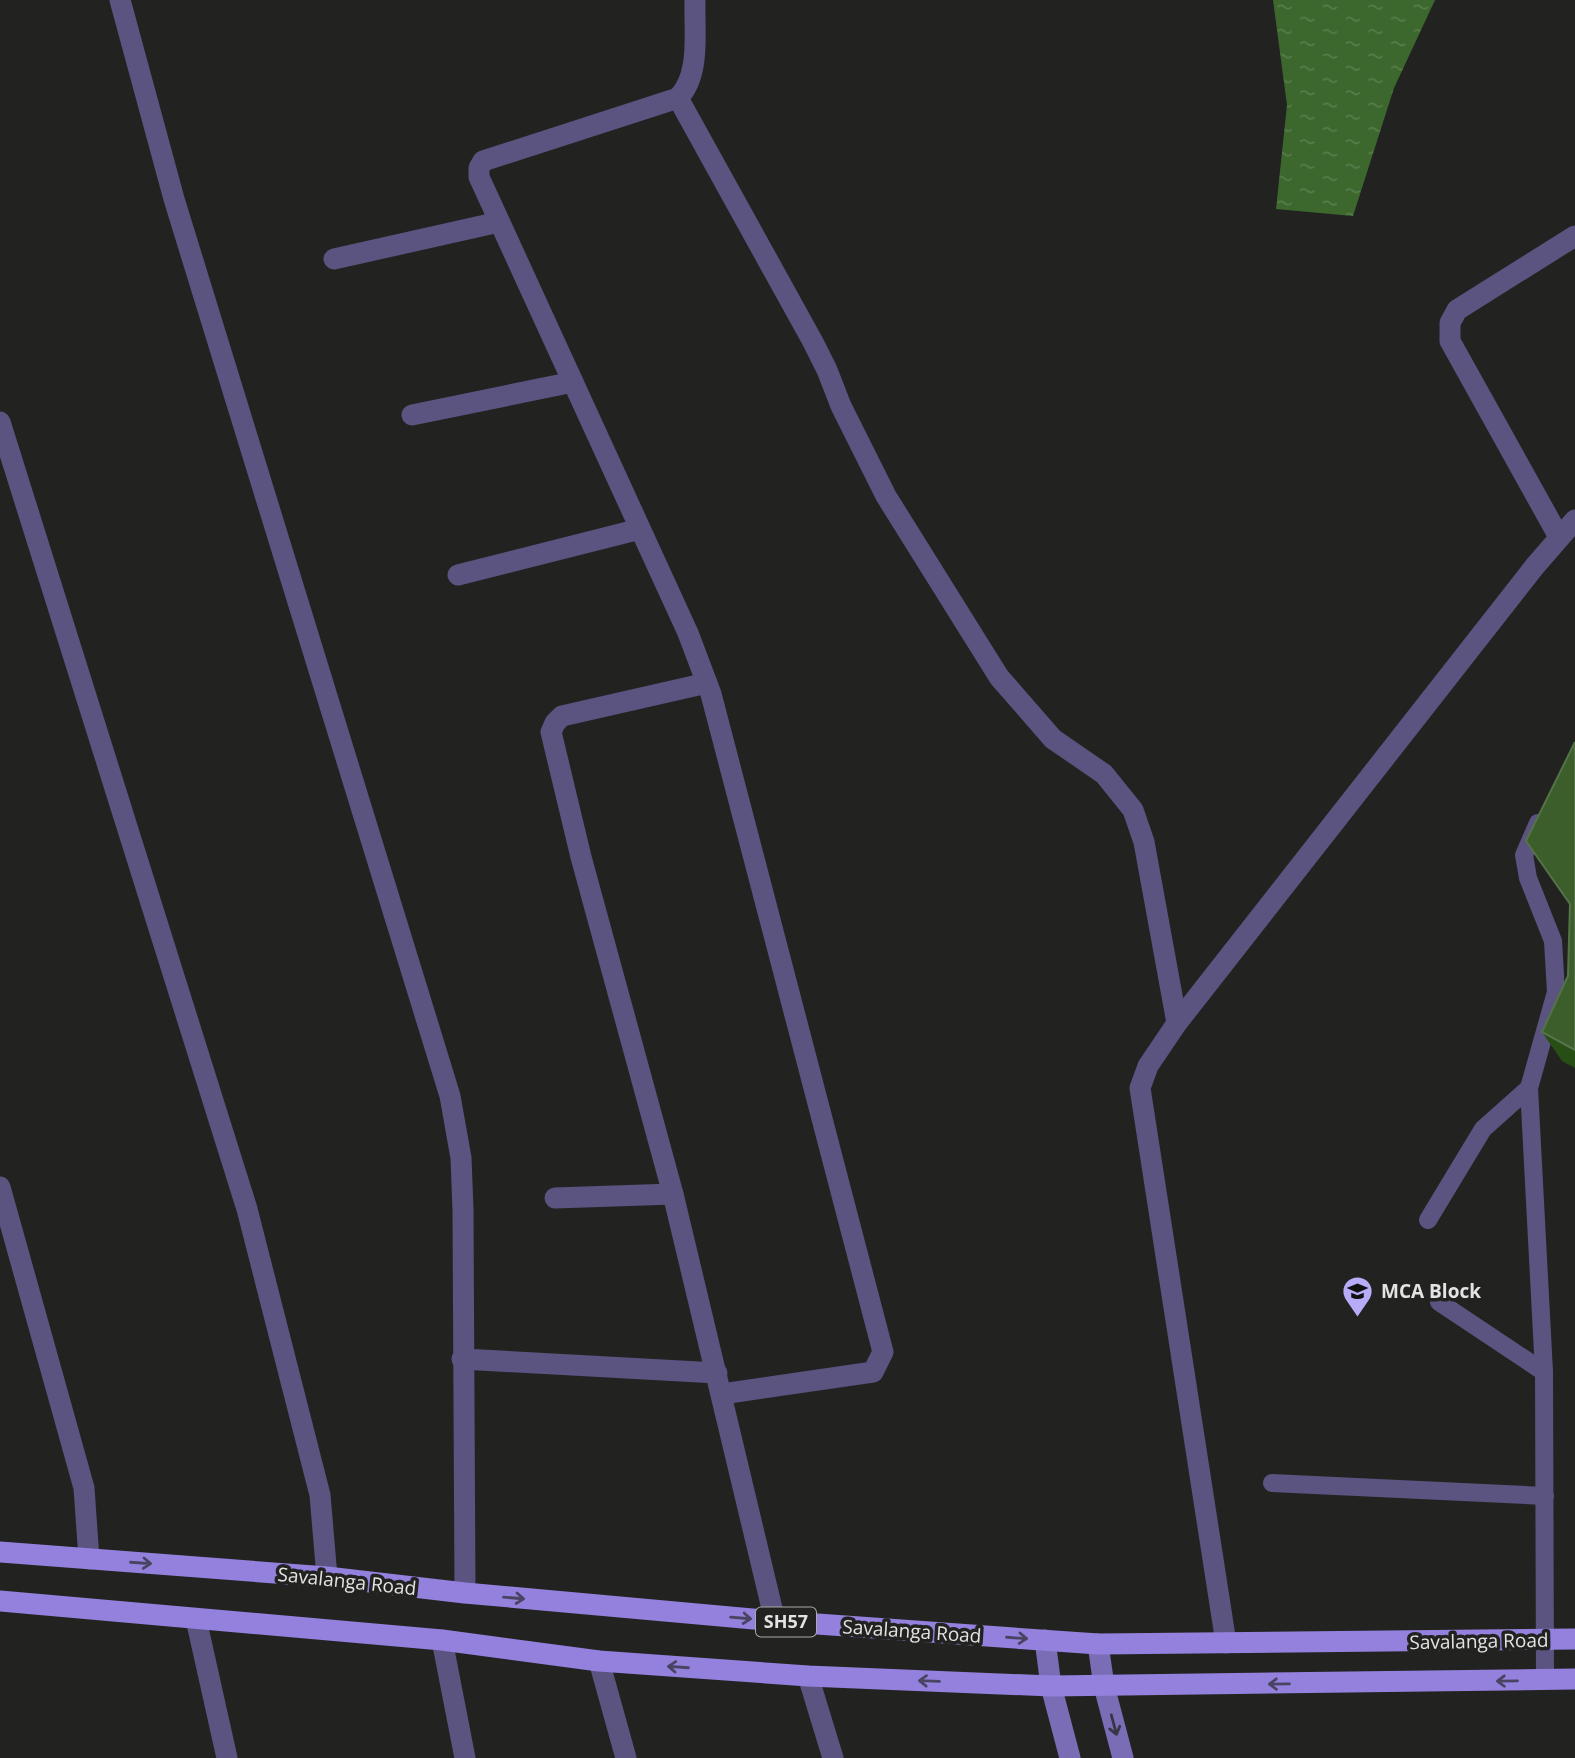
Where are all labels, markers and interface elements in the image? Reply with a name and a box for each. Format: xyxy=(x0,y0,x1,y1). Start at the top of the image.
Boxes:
school or university icon: MCA Block xyxy=(1341,1274,1375,1318)
place label: MCA Block xyxy=(1381,1278,1481,1304)
one-way arrow xyxy=(130,1557,152,1570)
street label: Savalanga Road xyxy=(276,1561,418,1601)
one-way arrow xyxy=(502,1592,525,1605)
road number: SH57 xyxy=(756,1608,816,1637)
one-way arrow xyxy=(729,1612,752,1625)
street label: Savalanga Road xyxy=(842,1613,982,1649)
street label: Savalanga Road xyxy=(1409,1627,1549,1655)
one-way arrow xyxy=(1005,1632,1027,1645)
one-way arrow xyxy=(667,1660,690,1673)
one-way arrow xyxy=(1496,1674,1519,1688)
one-way arrow xyxy=(918,1675,941,1688)
one-way arrow xyxy=(1268,1677,1291,1691)
one-way arrow xyxy=(1108,1713,1121,1736)

